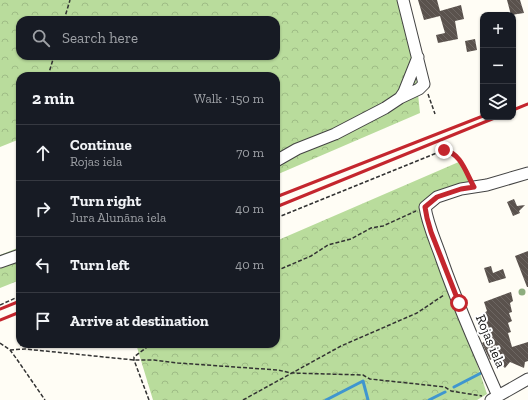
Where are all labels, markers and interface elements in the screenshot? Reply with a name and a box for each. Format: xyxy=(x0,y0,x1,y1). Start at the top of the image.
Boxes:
map controls xyxy=(480,12,516,120)
button: + xyxy=(480,12,516,48)
search box xyxy=(16,16,280,60)
icon: search xyxy=(30,27,52,49)
text: Search here xyxy=(62,29,138,47)
button: − xyxy=(480,48,516,84)
button: layers xyxy=(480,84,516,120)
text: 2 min xyxy=(32,88,74,108)
text: Walk · 150 m xyxy=(194,91,264,106)
text: Continue xyxy=(70,136,132,154)
route end xyxy=(435,141,453,159)
icon: ahead xyxy=(32,142,54,164)
text: 70 m xyxy=(236,145,264,160)
text: Rojas iela xyxy=(70,154,122,169)
text: Turn right xyxy=(70,192,141,210)
icon: right xyxy=(32,198,54,220)
text: 40 m xyxy=(235,201,264,216)
text: Jura Alunāna iela xyxy=(70,210,166,225)
icon: left xyxy=(32,254,54,276)
text: Turn left xyxy=(70,256,130,274)
text: 40 m xyxy=(235,257,264,272)
route start xyxy=(450,294,468,312)
icon: arrive xyxy=(32,310,54,332)
text: Arrive at destination xyxy=(70,312,209,330)
street label: Rojas iela xyxy=(472,312,509,371)

